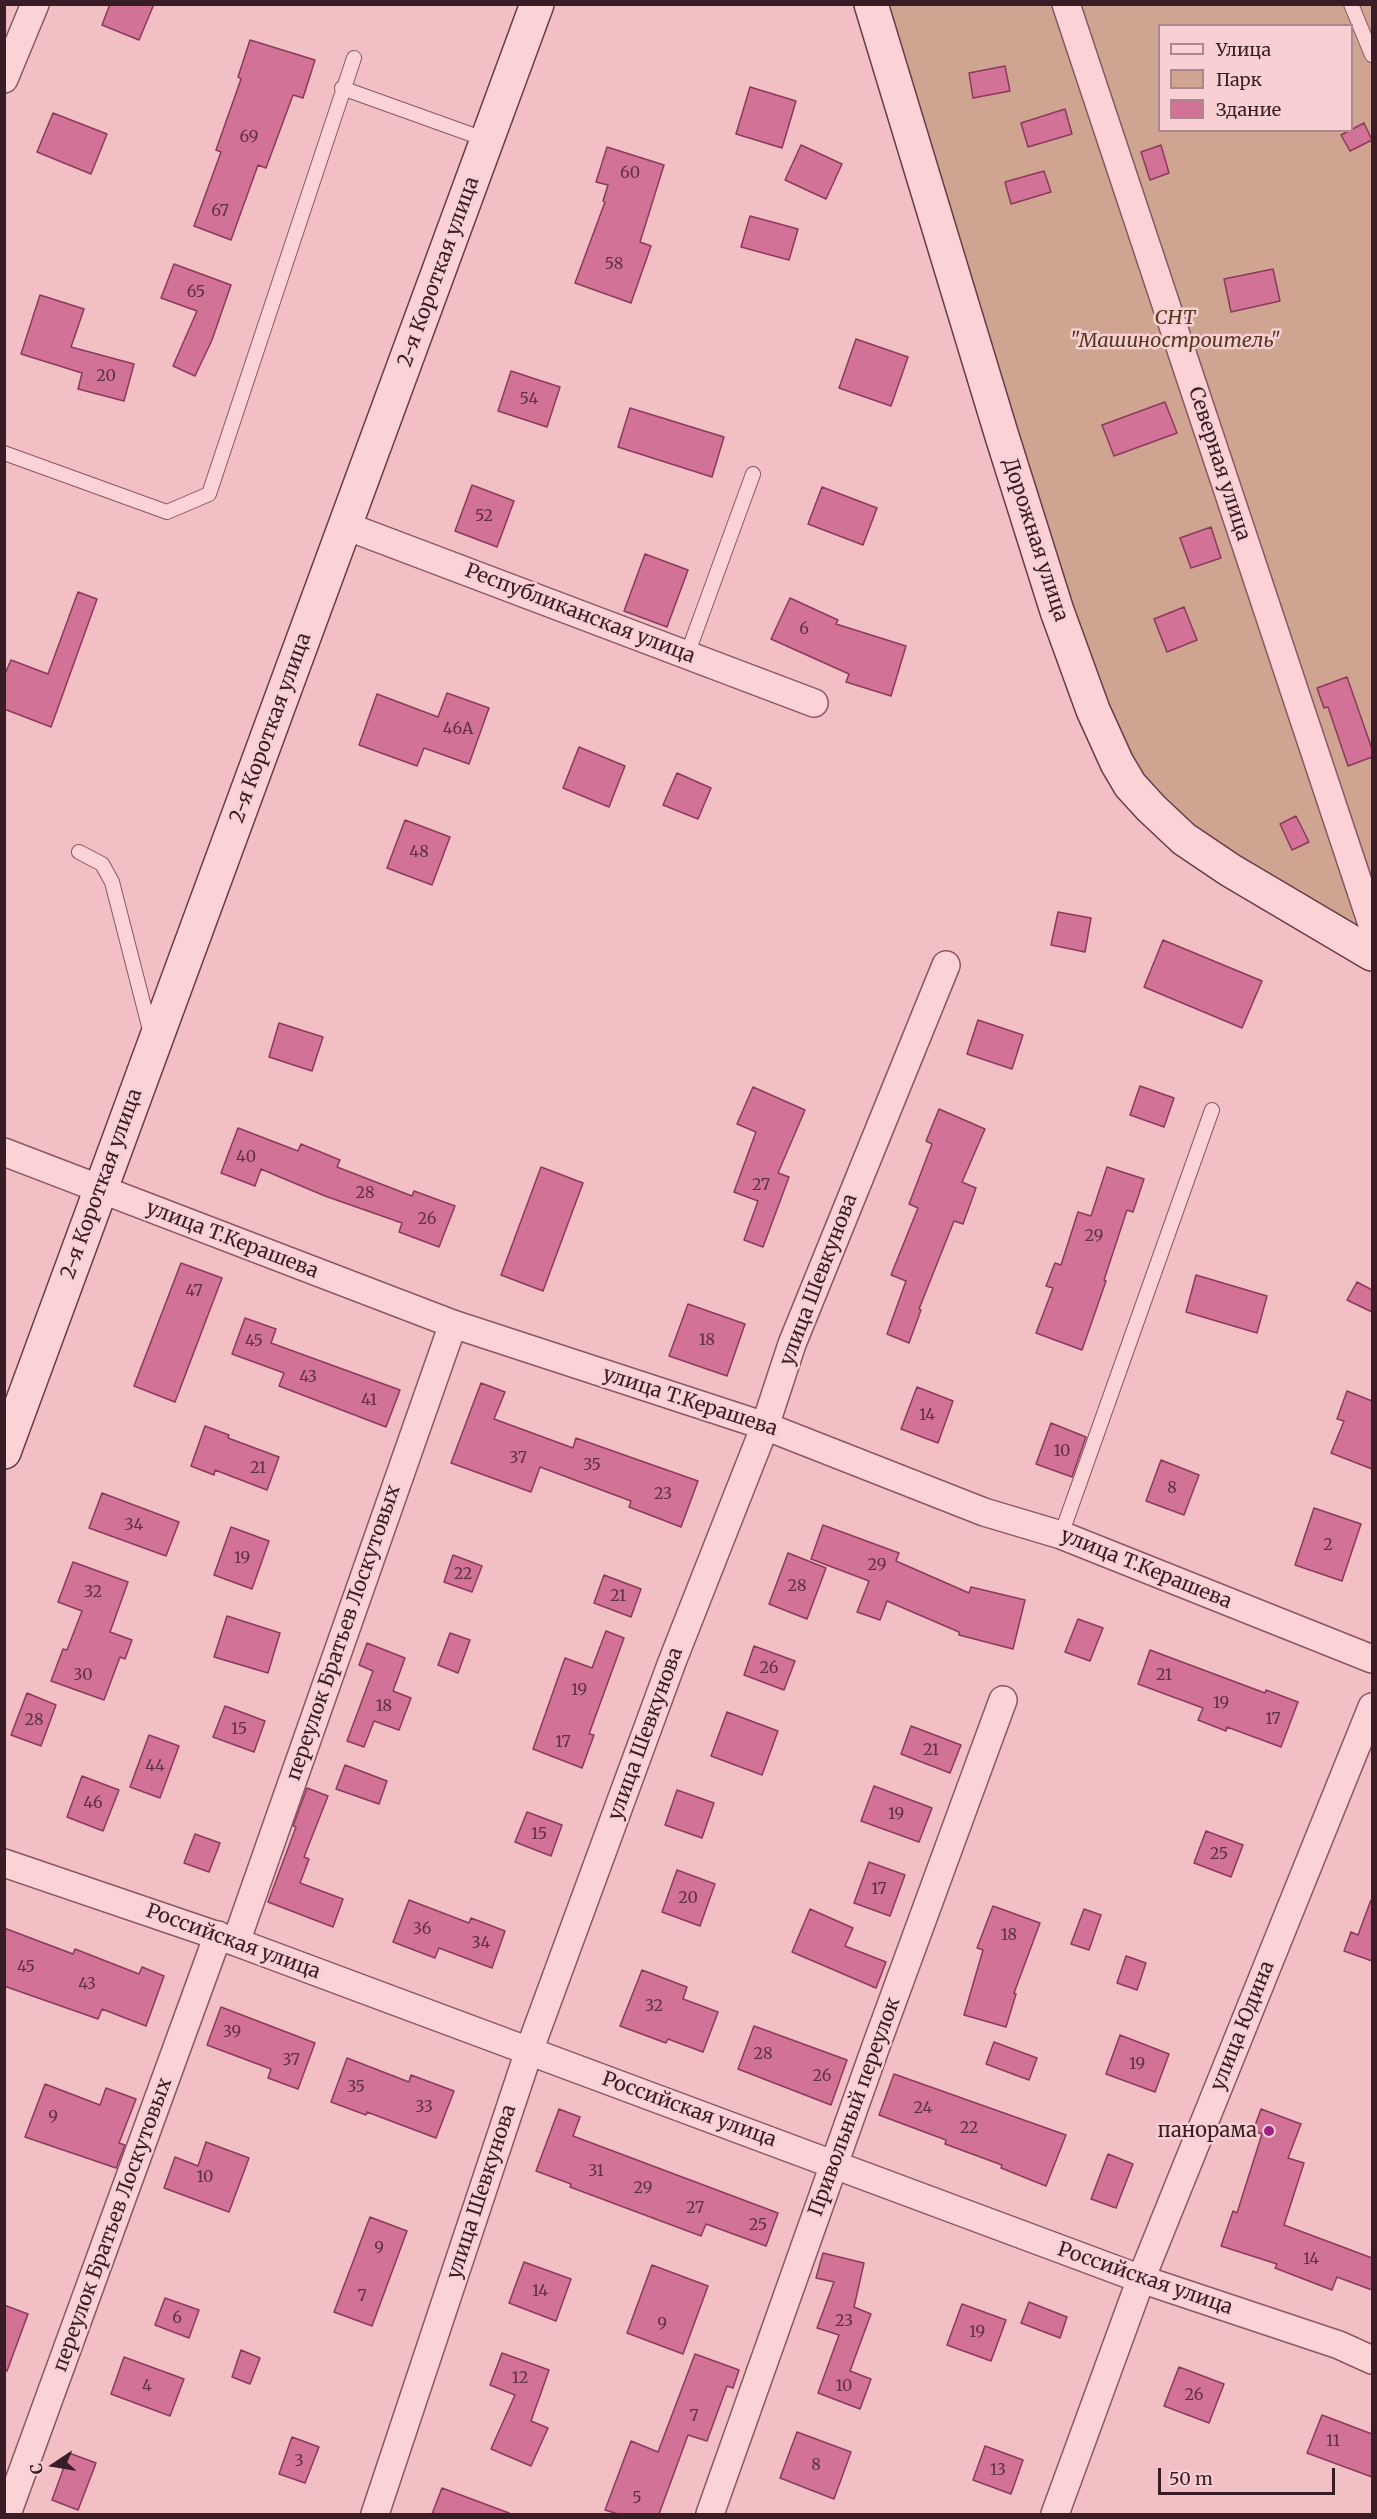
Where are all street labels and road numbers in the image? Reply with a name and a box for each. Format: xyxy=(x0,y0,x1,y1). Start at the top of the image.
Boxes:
street label: 2-я Короткая улица xyxy=(393,174,485,370)
street label: Северная улица xyxy=(1183,384,1255,544)
street label: Дорожная улица xyxy=(997,455,1073,625)
street label: Республиканская улица xyxy=(462,559,698,669)
street label: 2-я Короткая улица xyxy=(225,630,317,826)
street label: 2-я Короткая улица xyxy=(56,1086,148,1282)
street label: улица Шевкунова xyxy=(775,1191,863,1369)
street label: улица Т.Керашева xyxy=(143,1196,321,1284)
street label: улица Т.Керашева xyxy=(600,1362,780,1442)
street label: переулок Братьев Лоскутовых xyxy=(282,1482,406,1784)
street label: улица Т.Керашева xyxy=(1057,1524,1235,1614)
street label: улица Шевкунова xyxy=(604,1644,688,1824)
street label: Российская улица xyxy=(143,1899,323,1985)
street label: улица Юдина xyxy=(1206,1958,1280,2094)
street label: Привольный переулок xyxy=(804,1994,906,2220)
street label: Российская улица xyxy=(599,2067,779,2153)
street label: переулок Братьев Лоскутовых xyxy=(49,2075,177,2375)
street label: улица Шевкунова xyxy=(442,2102,522,2282)
street label: Российская улица xyxy=(1054,2238,1236,2320)

